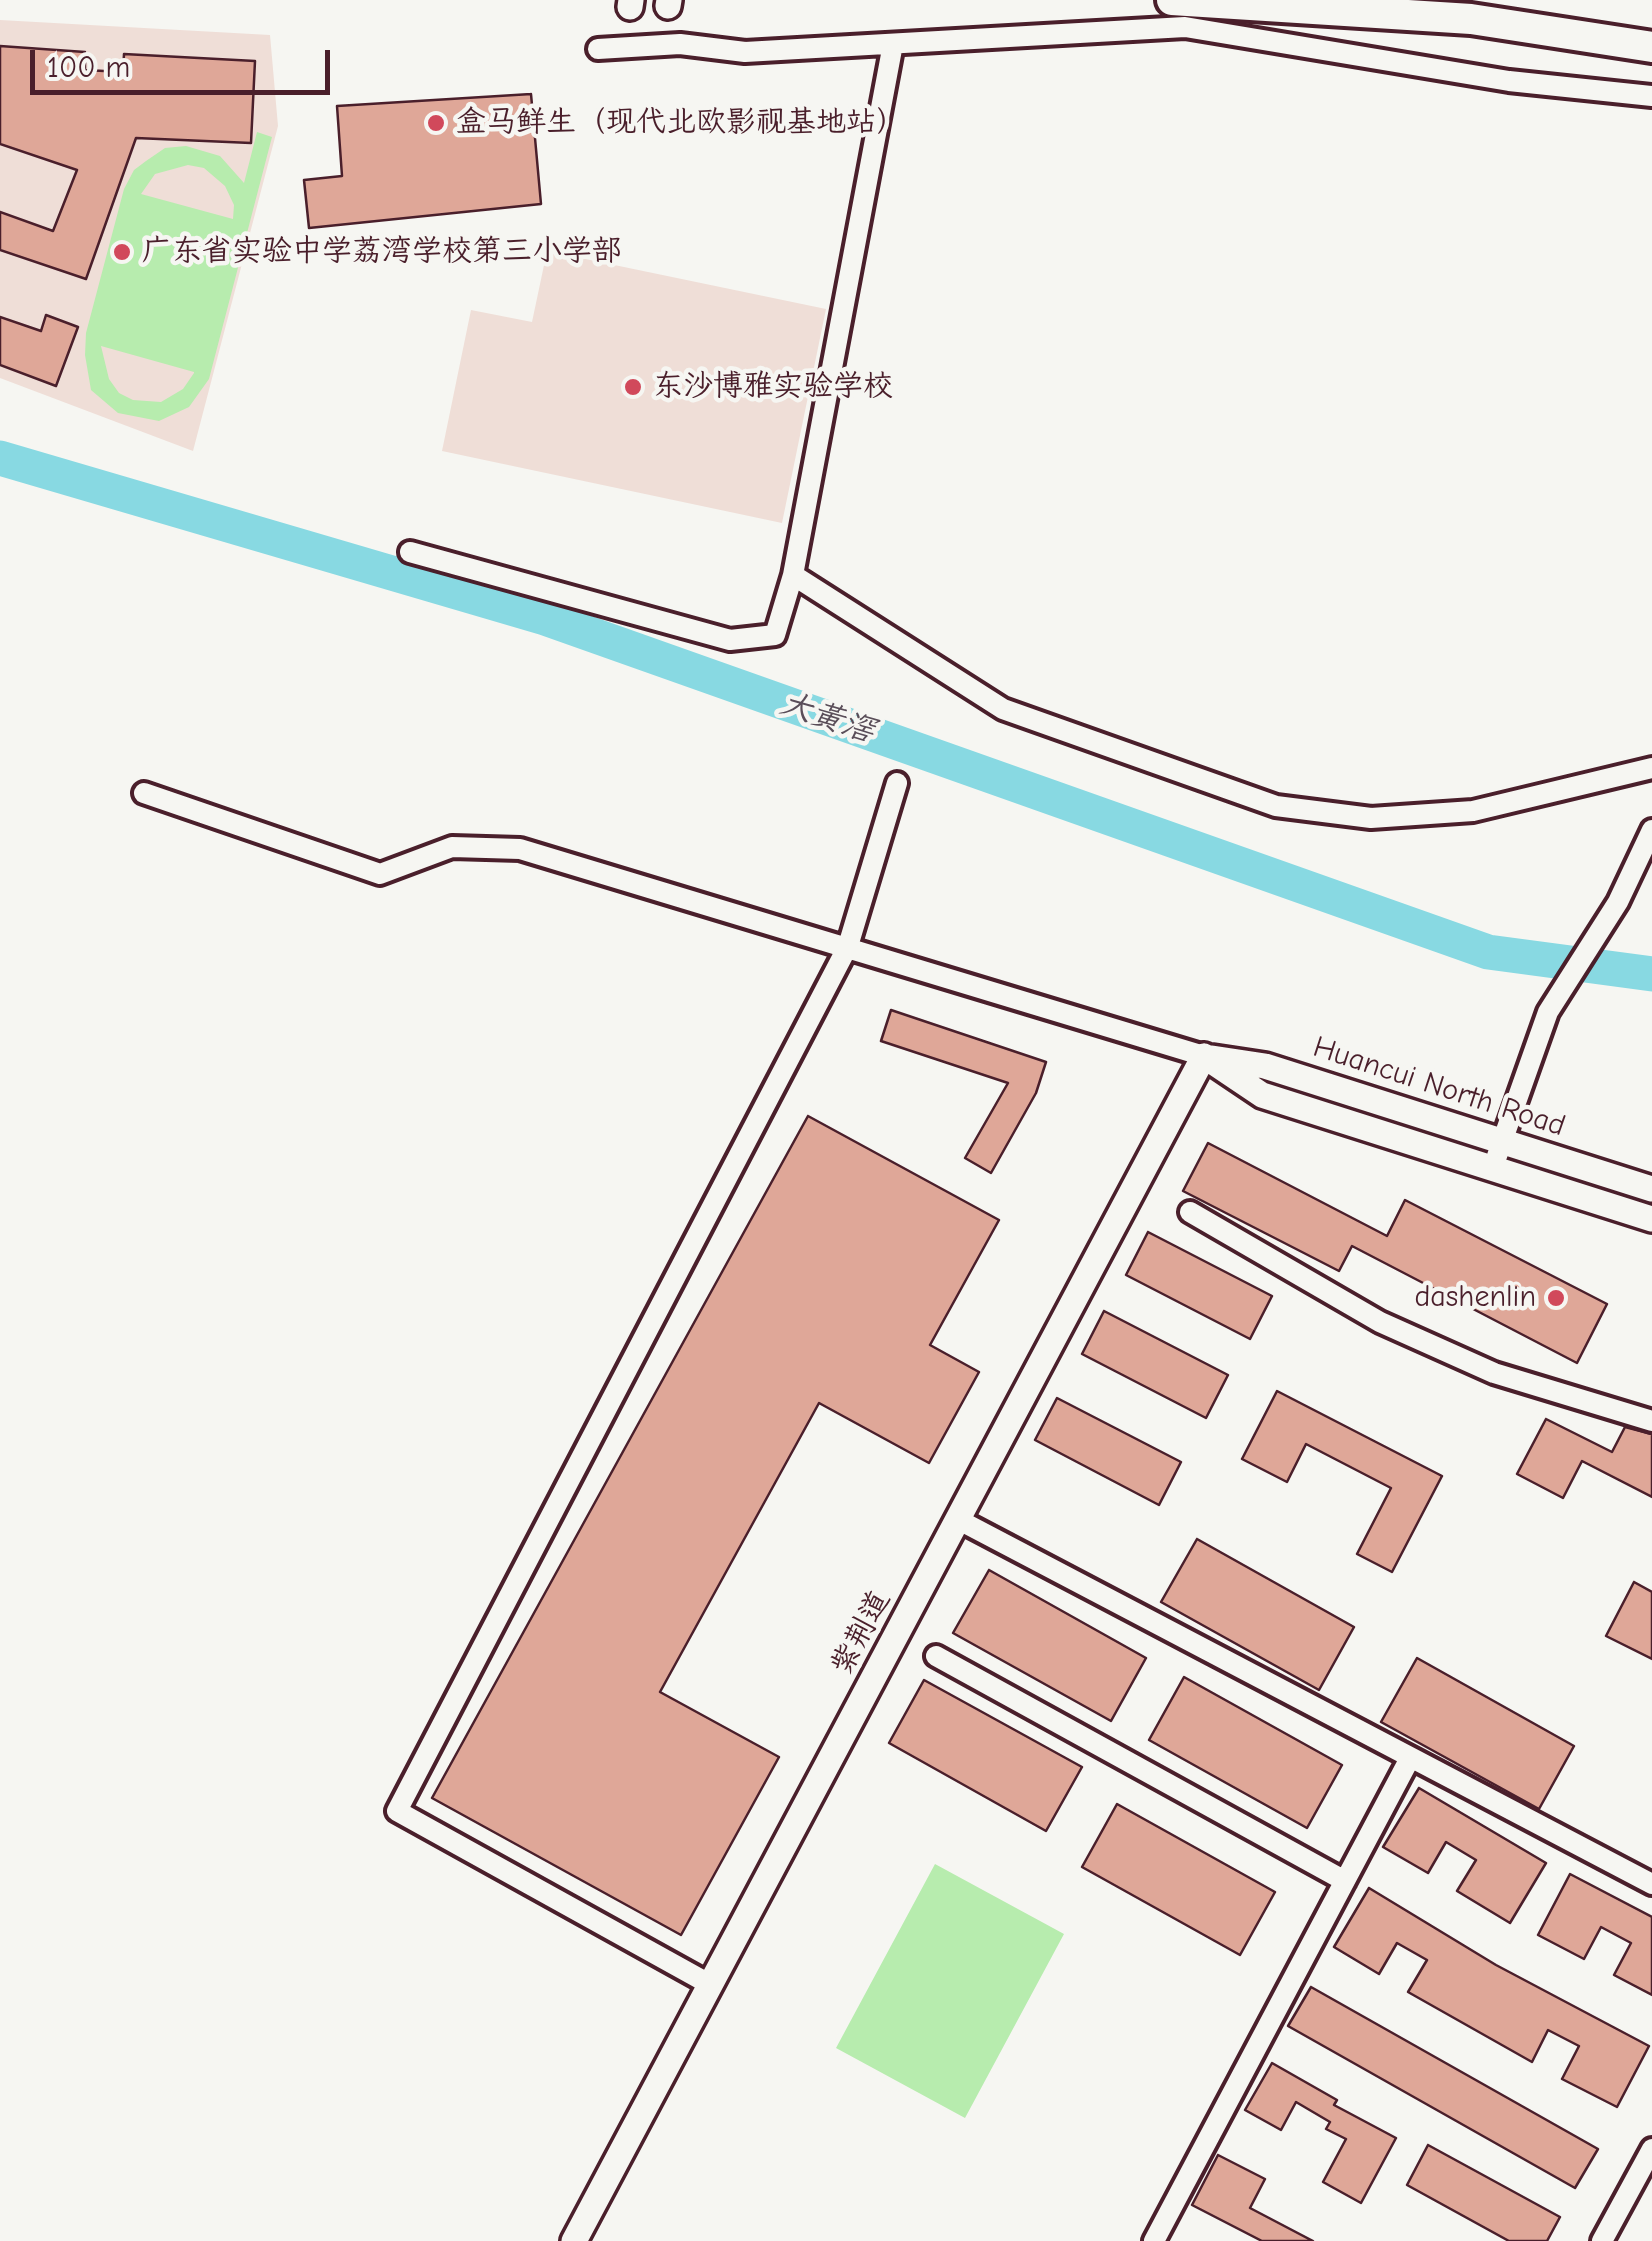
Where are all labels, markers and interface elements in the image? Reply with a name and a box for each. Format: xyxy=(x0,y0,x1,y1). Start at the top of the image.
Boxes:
scale bar xyxy=(35,30,335,92)
text: 100 m xyxy=(47,50,130,85)
place label: 盒马鲜生（现代北欧影视基地站） xyxy=(456,105,906,141)
marker: 盒马鲜生（现代北欧影视基地站） xyxy=(425,112,447,134)
place label: 广东省实验中学荔湾学校第三小学部 xyxy=(142,234,622,270)
marker: 广东省实验中学荔湾学校第三小学部 xyxy=(111,241,133,263)
place label: 东沙博雅实验学校 xyxy=(653,369,893,405)
marker: 东沙博雅实验学校 xyxy=(622,376,644,398)
water label: 大黄滘 xyxy=(775,684,879,752)
street label: Huancui North Road xyxy=(1309,1029,1569,1145)
place label: dashenlin xyxy=(1414,1280,1536,1316)
marker: dashenlin xyxy=(1545,1287,1567,1309)
street label: 紫荆道 xyxy=(824,1585,898,1681)

